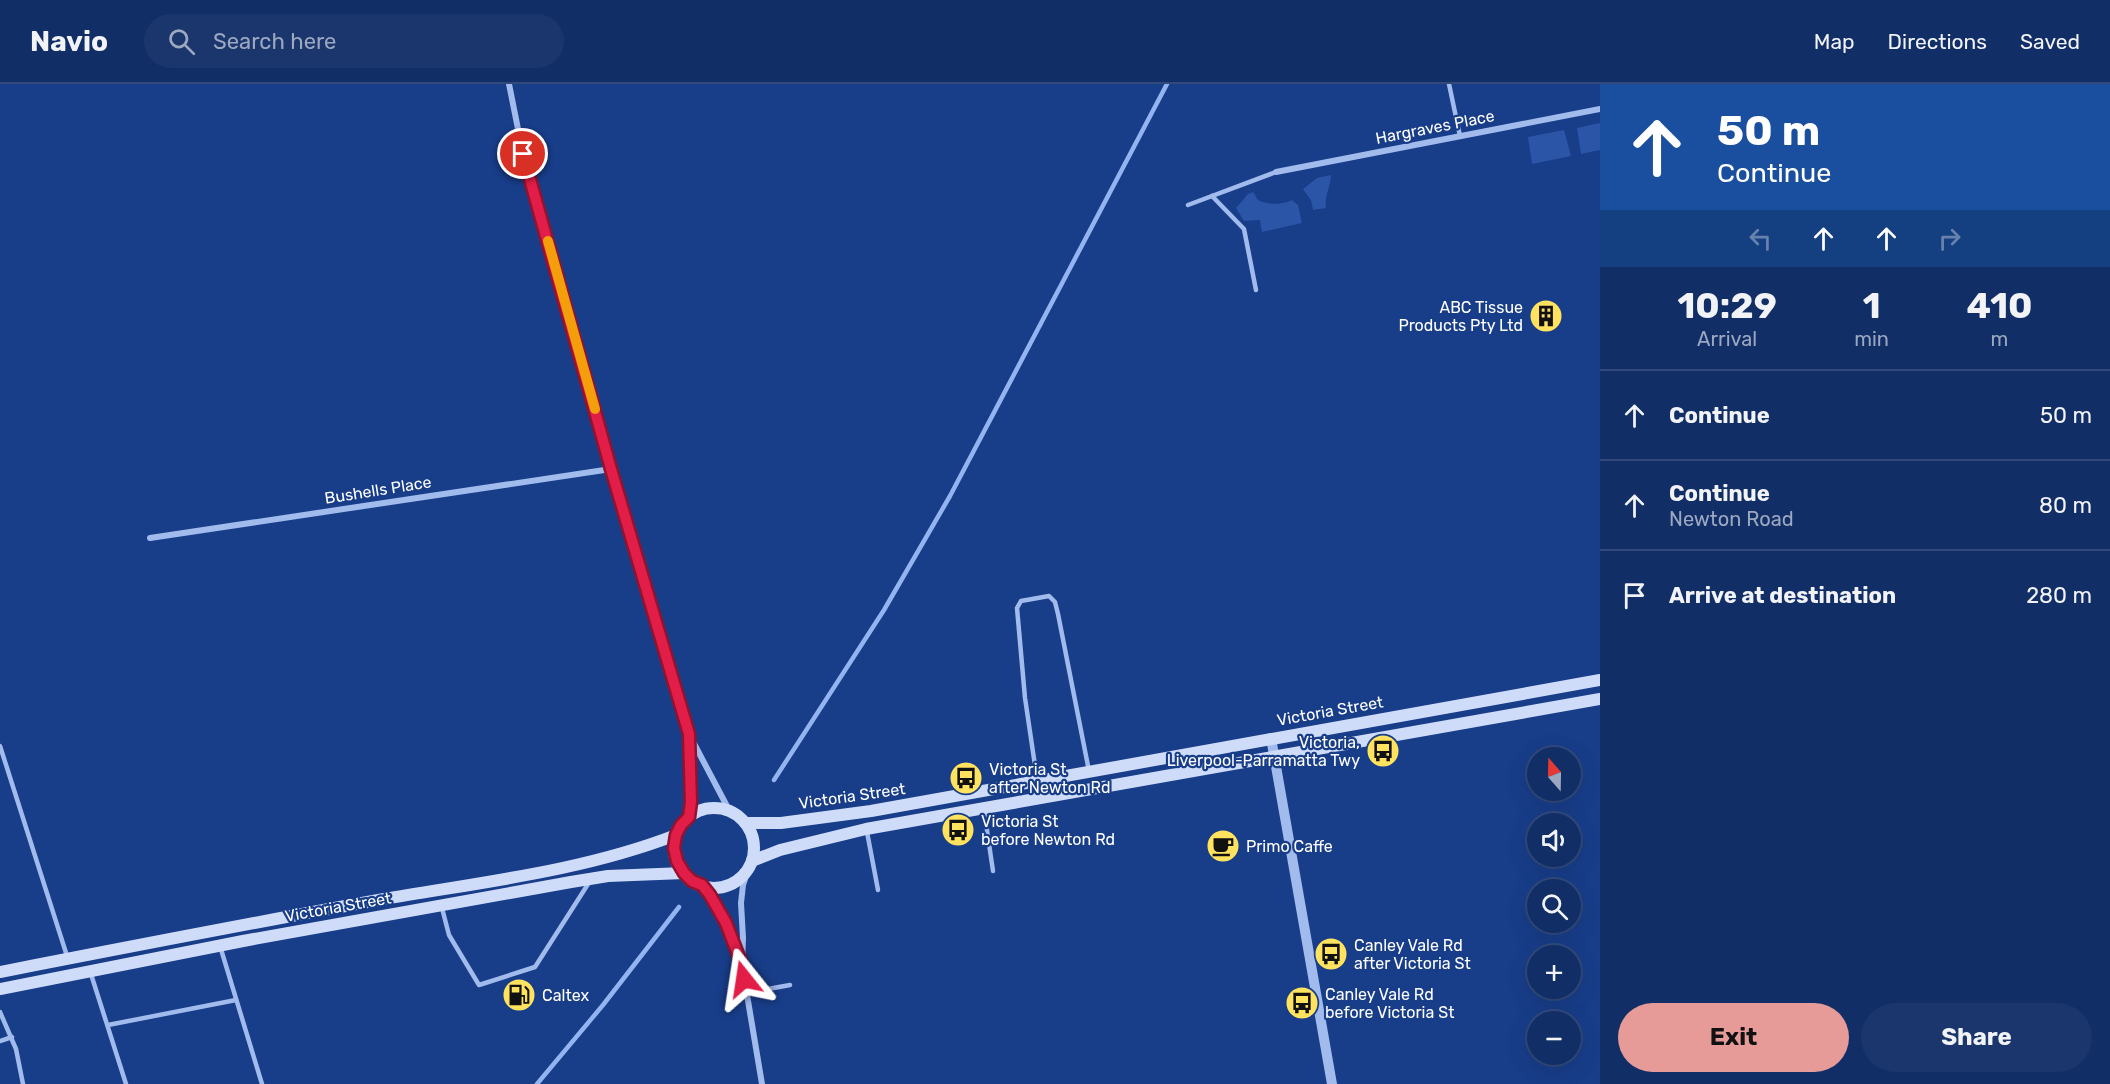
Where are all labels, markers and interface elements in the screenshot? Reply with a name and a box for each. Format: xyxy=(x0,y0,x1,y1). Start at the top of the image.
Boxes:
search box xyxy=(144,14,564,68)
text: Navio xyxy=(30,25,108,58)
icon: search xyxy=(165,25,198,58)
text: Search here xyxy=(213,28,336,55)
text: Map xyxy=(1814,29,1855,54)
text: Directions xyxy=(1888,29,1987,54)
text: Saved xyxy=(2020,29,2080,54)
street label: Hargraves Place xyxy=(1374,106,1496,148)
text: 50 m xyxy=(1717,106,1820,156)
icon: ahead xyxy=(1618,108,1696,186)
pin xyxy=(497,128,548,179)
icon: arrive xyxy=(506,137,539,170)
text: Continue xyxy=(1717,157,1831,189)
icon: left xyxy=(1744,222,1777,255)
icon: ahead xyxy=(1807,222,1840,255)
icon: ahead xyxy=(1870,222,1903,255)
icon: right xyxy=(1933,222,1966,255)
text: 10:29 xyxy=(1677,284,1777,327)
text: 1 xyxy=(1863,284,1881,327)
text: 410 xyxy=(1966,284,2033,327)
place label: ABC Tissue Products Pty Ltd xyxy=(1398,298,1523,335)
building icon: ABC Tissue Products Pty Ltd xyxy=(1528,298,1564,334)
text: Arrival xyxy=(1697,327,1757,351)
text: min xyxy=(1854,327,1889,351)
text: m xyxy=(1991,327,2008,351)
icon: ahead xyxy=(1618,399,1651,432)
text: Continue xyxy=(1669,402,1770,429)
text: 50 m xyxy=(2040,402,2092,429)
street label: Bushells Place xyxy=(323,472,433,508)
text: Continue xyxy=(1669,480,1770,507)
icon: ahead xyxy=(1618,489,1651,522)
text: 80 m xyxy=(2039,492,2092,519)
text: Newton Road xyxy=(1669,507,1794,531)
icon: arrive xyxy=(1618,579,1651,612)
text: Arrive at destination xyxy=(1669,582,1896,609)
text: 280 m xyxy=(2026,582,2092,609)
street label: Victoria Street xyxy=(1275,692,1385,730)
place label: Victoria, Liverpool-Parramatta Twy xyxy=(1167,733,1360,770)
bus stop icon: Victoria, Liverpool-Parramatta Twy xyxy=(1365,733,1401,769)
north arrow xyxy=(1527,747,1581,801)
map controls xyxy=(1527,747,1581,1065)
bus stop icon: Victoria St after Newton Rd xyxy=(948,760,984,796)
place label: Victoria St after Newton Rd xyxy=(989,760,1110,797)
street label: Victoria Street xyxy=(797,779,907,813)
bus stop icon: Victoria St before Newton Rd xyxy=(940,812,976,848)
place label: Victoria St before Newton Rd xyxy=(981,812,1115,849)
button: sound xyxy=(1527,813,1581,867)
cafe icon: Primo Caffe xyxy=(1205,828,1241,864)
place label: Primo Caffe xyxy=(1246,837,1333,856)
button: search xyxy=(1527,879,1581,933)
street label: Victoria Street xyxy=(283,888,393,926)
bus stop icon: Canley Vale Rd after Victoria St xyxy=(1313,936,1349,972)
place label: Canley Vale Rd after Victoria St xyxy=(1354,936,1471,973)
button: + xyxy=(1527,945,1581,999)
position arrow xyxy=(712,947,776,1011)
fuel station icon: Caltex xyxy=(501,977,537,1013)
bus stop icon: Canley Vale Rd before Victoria St xyxy=(1284,985,1320,1021)
place label: Canley Vale Rd before Victoria St xyxy=(1325,985,1454,1022)
place label: Caltex xyxy=(542,986,589,1005)
button: Exit xyxy=(1618,1003,1849,1072)
button: Share xyxy=(1861,1003,2092,1072)
button: − xyxy=(1527,1011,1581,1065)

